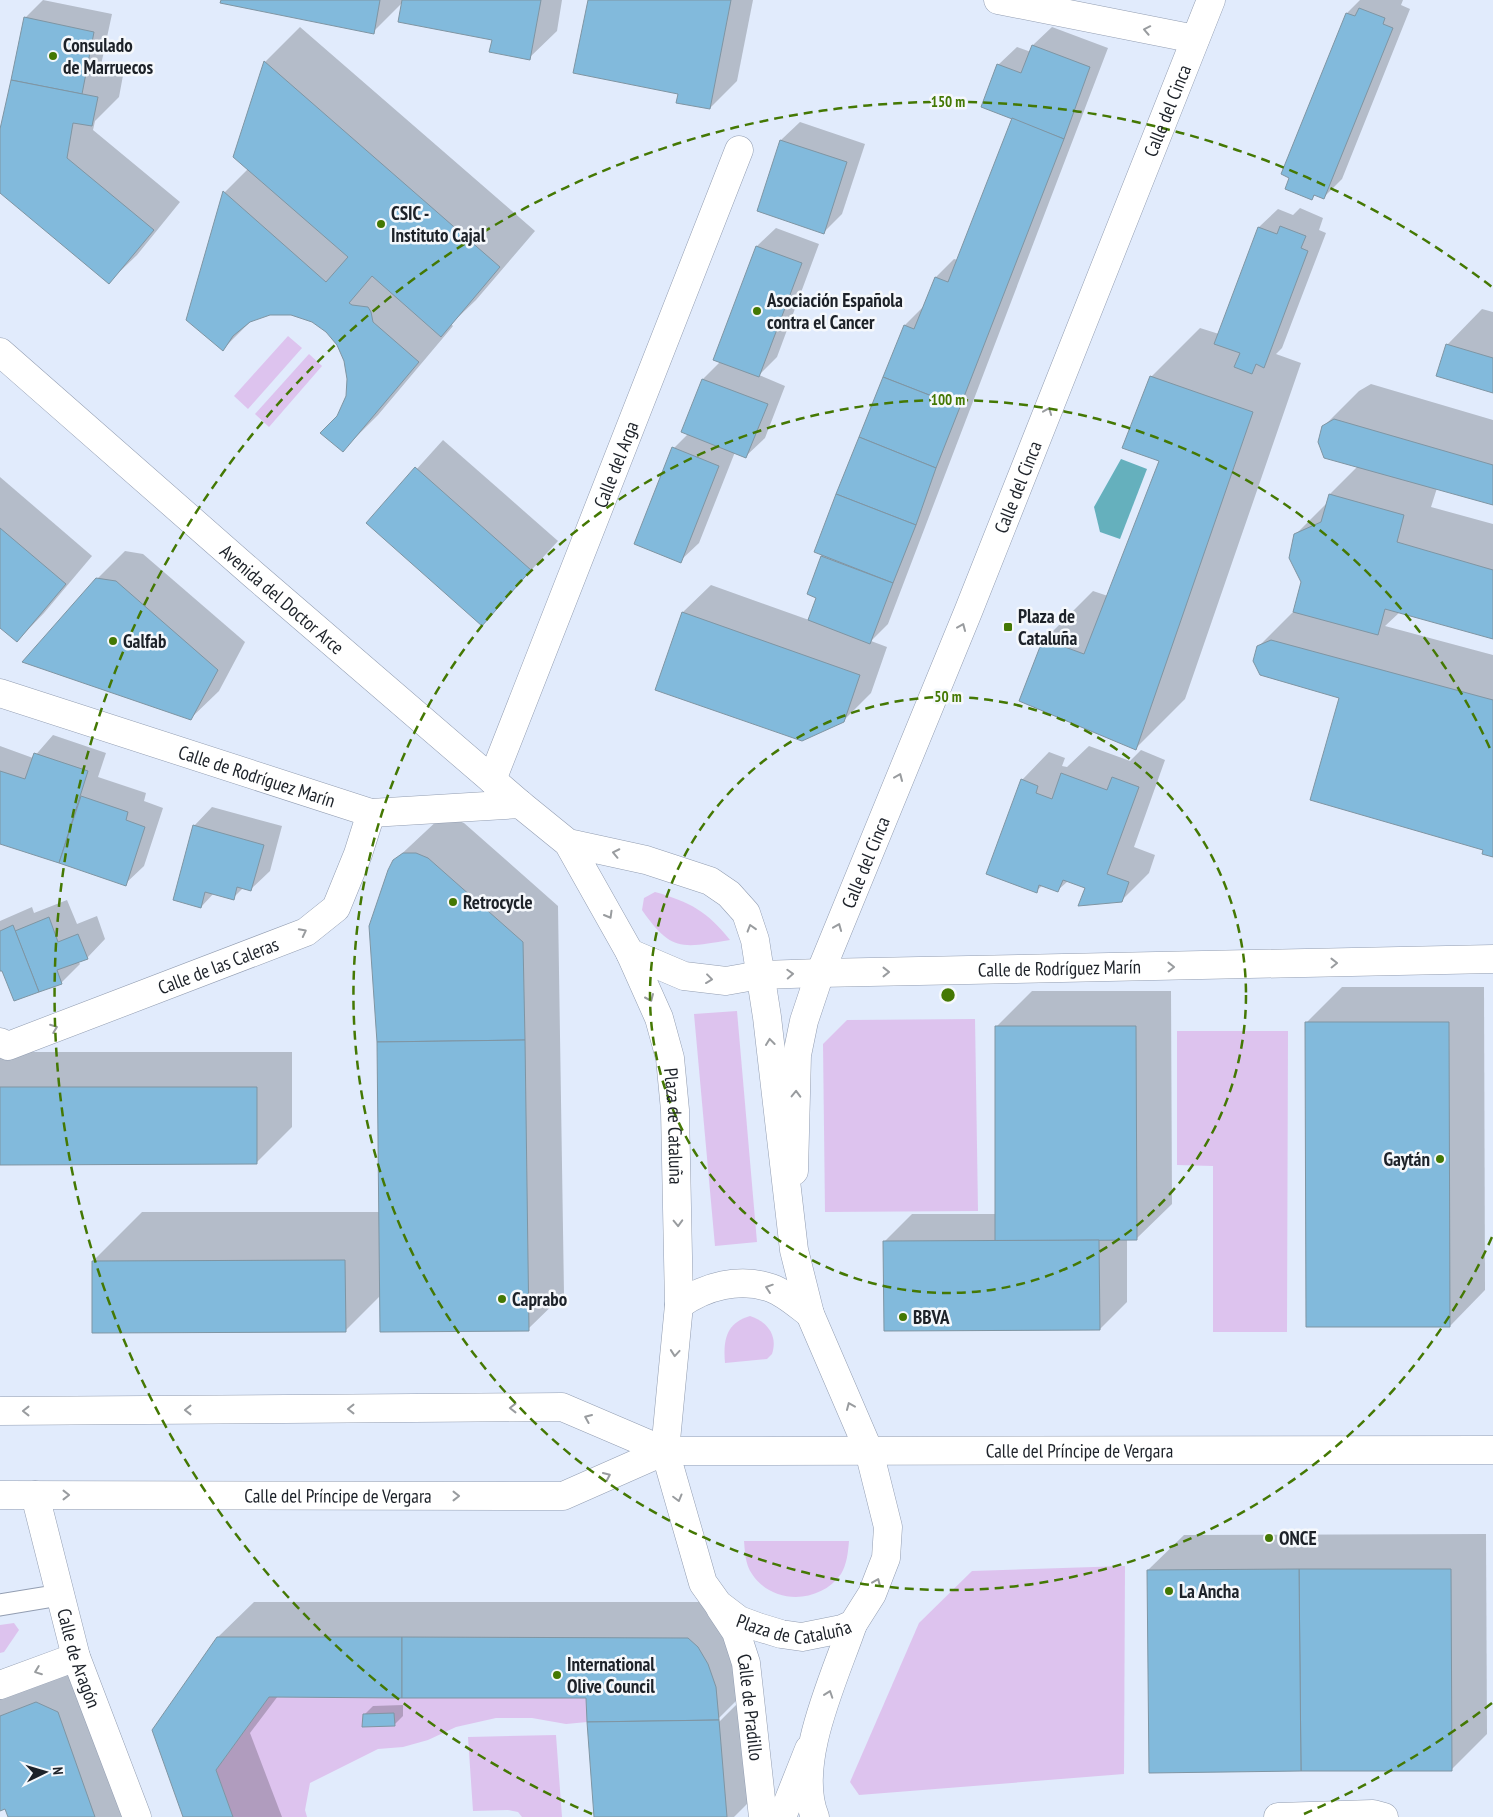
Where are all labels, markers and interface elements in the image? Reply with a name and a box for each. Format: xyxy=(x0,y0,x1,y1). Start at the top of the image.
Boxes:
one-way arrow xyxy=(1143,25,1151,35)
place label: Consulado de Marruecos xyxy=(63,33,154,79)
marker: Consulado de Marruecos xyxy=(47,50,59,62)
street label: Calle del Cinca xyxy=(1138,61,1196,160)
text: 150 m xyxy=(931,92,965,111)
place label: CSIC - Instituto Cajal xyxy=(391,201,486,247)
marker: CSIC - Instituto Cajal xyxy=(375,218,387,230)
place label: Asociación Española contra el Cancer xyxy=(766,288,903,334)
marker: Asociación Española contra el Cancer xyxy=(751,305,763,317)
text: 100 m xyxy=(931,390,965,409)
one-way arrow xyxy=(1042,407,1052,416)
street label: Calle del Arga xyxy=(588,418,644,511)
street label: Calle del Cinca xyxy=(989,438,1047,536)
street label: Avenida del Doctor Arce xyxy=(215,539,349,659)
place label: Plaza de Cataluña xyxy=(1018,604,1077,650)
marker: Plaza de Cataluña xyxy=(1002,621,1014,633)
one-way arrow xyxy=(956,623,966,632)
place label: Galfab xyxy=(123,629,166,653)
marker: Galfab xyxy=(107,635,119,647)
text: 50 m xyxy=(934,687,962,706)
street label: Calle de Rodríguez Marín xyxy=(176,740,338,813)
one-way arrow xyxy=(893,773,904,782)
street label: Calle del Cinca xyxy=(836,813,895,912)
one-way arrow xyxy=(611,848,620,859)
place label: Retrocycle xyxy=(463,890,533,914)
marker: Retrocycle xyxy=(447,896,459,908)
one-way arrow xyxy=(603,910,613,919)
one-way arrow xyxy=(832,923,842,932)
one-way arrow xyxy=(746,924,756,932)
one-way arrow xyxy=(298,928,307,938)
street label: Calle de las Caleras xyxy=(155,932,282,1000)
street label: Calle de Rodríguez Marín xyxy=(978,954,1141,982)
one-way arrow xyxy=(1330,958,1338,968)
one-way arrow xyxy=(1167,961,1175,972)
one-way arrow xyxy=(882,967,890,977)
one-way arrow xyxy=(786,969,794,979)
one-way arrow xyxy=(706,973,714,984)
centre of rings xyxy=(939,986,957,1004)
one-way arrow xyxy=(643,993,654,1002)
one-way arrow xyxy=(49,1024,58,1034)
one-way arrow xyxy=(765,1038,776,1046)
street label: Plaza de Cataluña xyxy=(659,1067,689,1185)
one-way arrow xyxy=(790,1090,801,1098)
place label: Gaytán xyxy=(1383,1147,1430,1171)
marker: Gaytán xyxy=(1434,1153,1446,1165)
one-way arrow xyxy=(673,1220,683,1227)
one-way arrow xyxy=(765,1284,774,1294)
place label: Caprabo xyxy=(512,1287,567,1311)
marker: Caprabo xyxy=(496,1293,508,1305)
place label: BBVA xyxy=(913,1305,950,1329)
marker: BBVA xyxy=(897,1311,909,1323)
one-way arrow xyxy=(670,1350,681,1358)
one-way arrow xyxy=(845,1402,856,1411)
one-way arrow xyxy=(509,1403,517,1413)
one-way arrow xyxy=(347,1404,354,1414)
one-way arrow xyxy=(184,1405,192,1415)
one-way arrow xyxy=(22,1406,30,1416)
one-way arrow xyxy=(584,1414,593,1425)
street label: Calle del Príncipe de Vergara xyxy=(986,1438,1173,1463)
one-way arrow xyxy=(602,1472,611,1483)
street label: Calle del Príncipe de Vergara xyxy=(244,1483,432,1508)
one-way arrow xyxy=(62,1490,70,1500)
one-way arrow xyxy=(452,1491,460,1501)
one-way arrow xyxy=(672,1493,682,1502)
place label: ONCE xyxy=(1279,1526,1317,1550)
marker: ONCE xyxy=(1263,1532,1275,1544)
one-way arrow xyxy=(870,1578,881,1587)
place label: La Ancha xyxy=(1179,1579,1239,1603)
marker: La Ancha xyxy=(1163,1585,1175,1597)
street label: Calle de Aragón xyxy=(52,1606,106,1711)
street label: Plaza de Cataluña xyxy=(733,1608,855,1649)
street label: Calle de Pradillo xyxy=(732,1651,769,1762)
place label: International Olive Council xyxy=(567,1652,655,1698)
one-way arrow xyxy=(34,1665,43,1675)
marker: International Olive Council xyxy=(551,1669,563,1681)
one-way arrow xyxy=(823,1690,833,1699)
north arrow xyxy=(20,1747,70,1797)
text: N xyxy=(49,1766,67,1775)

